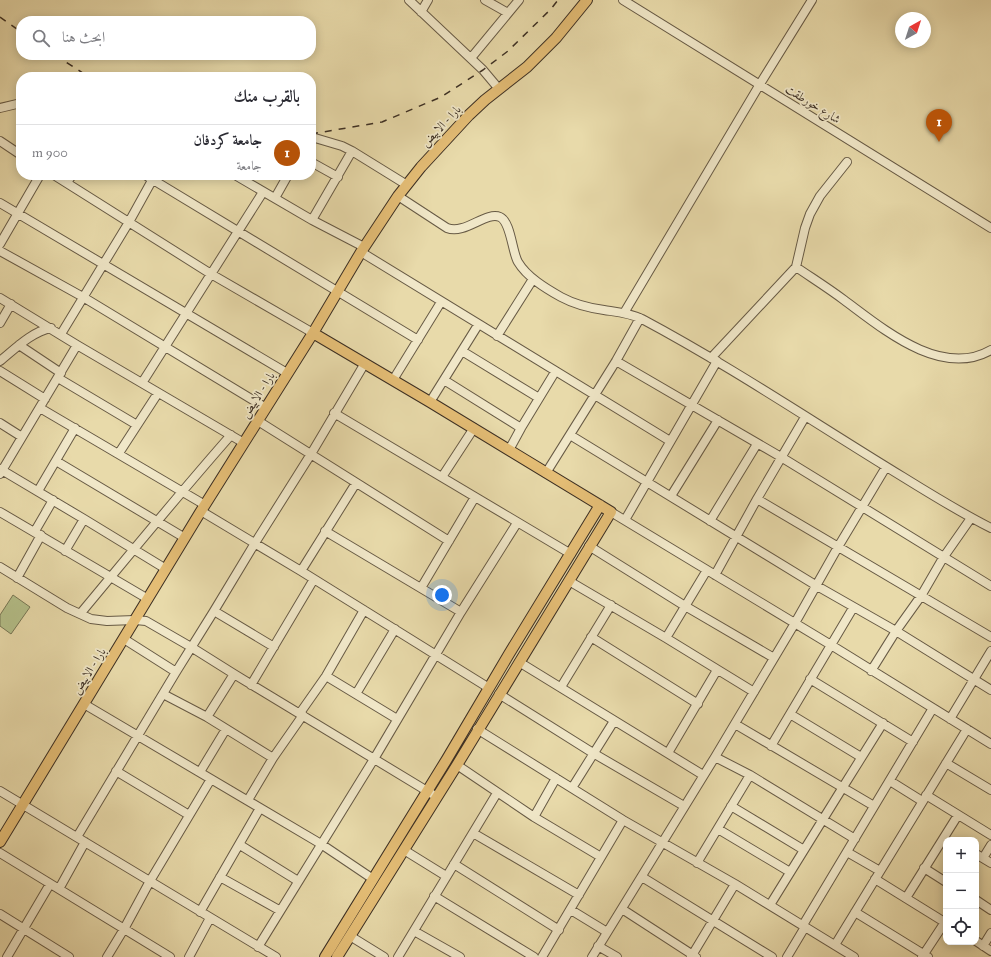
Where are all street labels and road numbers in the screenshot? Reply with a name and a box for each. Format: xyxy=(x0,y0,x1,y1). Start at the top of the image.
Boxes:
street label: شارع خورطقت xyxy=(781,82,843,130)
street label: بارا - الابيض xyxy=(418,102,465,150)
street label: بارا - الابيض xyxy=(238,369,279,421)
street label: بارا - الابيض xyxy=(69,645,110,697)

